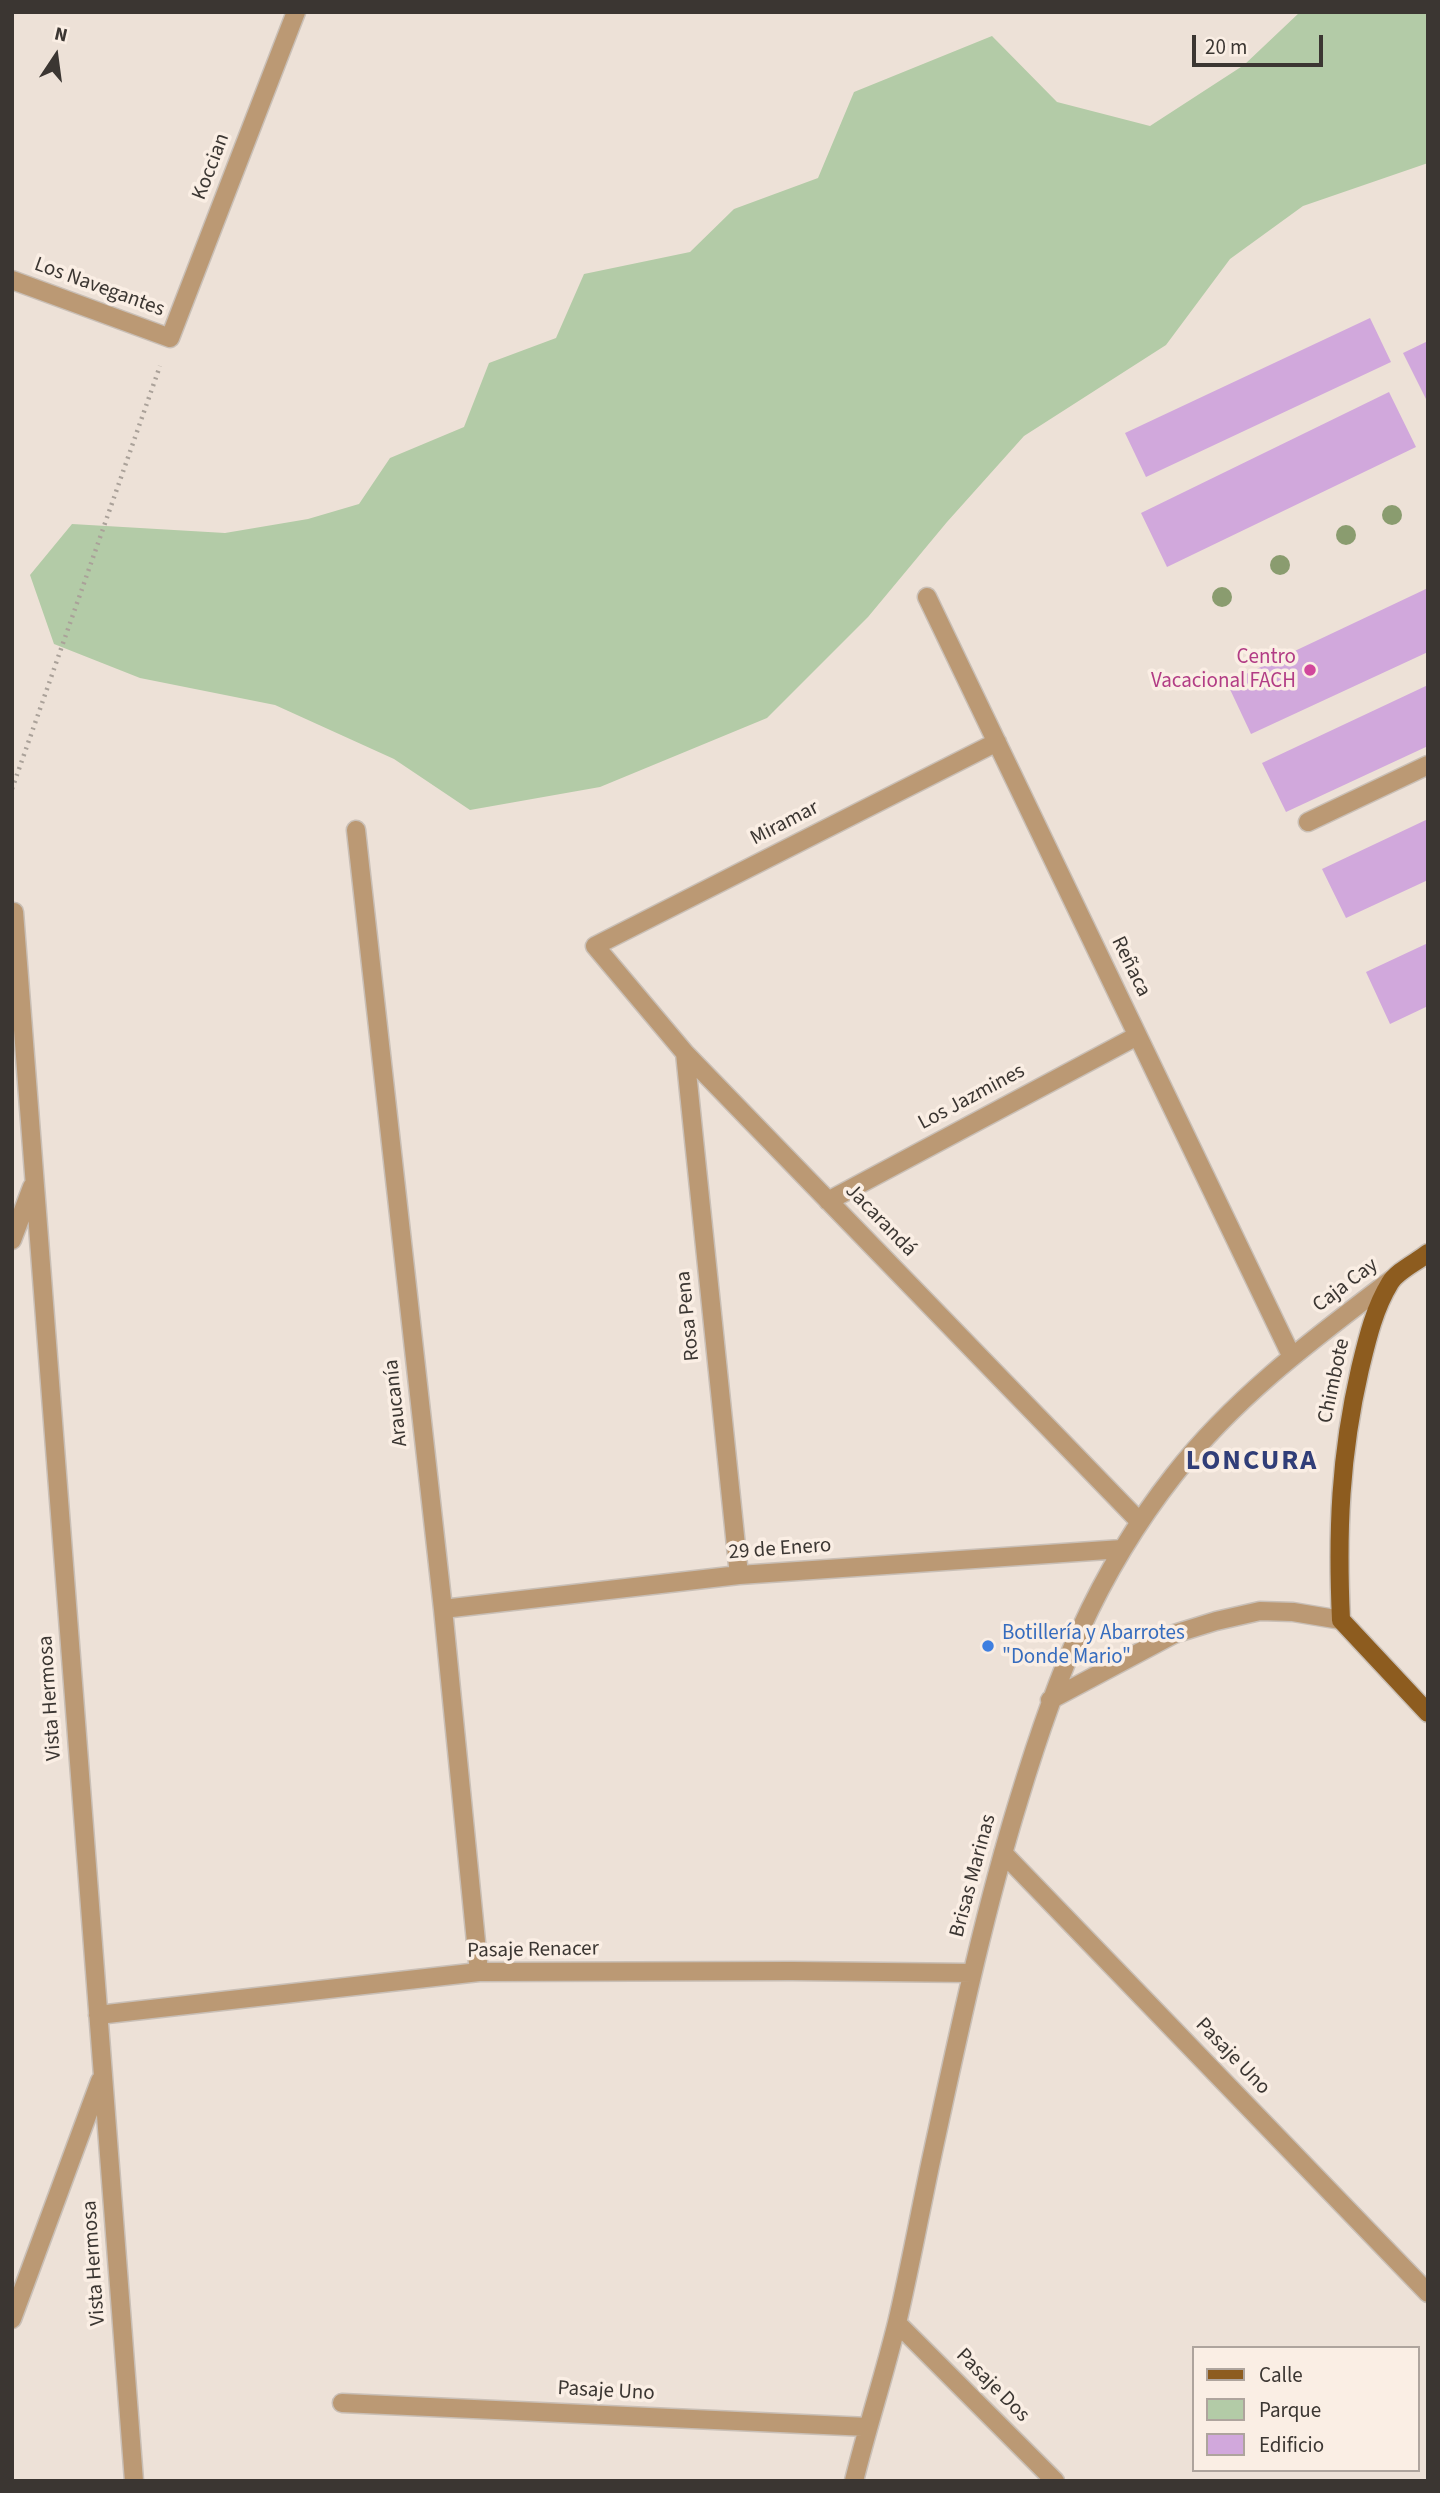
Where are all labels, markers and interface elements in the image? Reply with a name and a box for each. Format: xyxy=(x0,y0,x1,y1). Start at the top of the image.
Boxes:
text: N xyxy=(52,20,70,50)
north arrow xyxy=(21,21,91,91)
scale bar xyxy=(1195,21,1326,65)
text: 20 m xyxy=(1205,32,1247,62)
street label: Koccian xyxy=(188,130,236,204)
street label: Los Navegantes xyxy=(30,253,168,323)
place label: Centro Vacacional FACH xyxy=(1151,645,1296,695)
marker: Centro Vacacional FACH xyxy=(1302,662,1318,678)
street label: Miramar xyxy=(747,796,823,852)
street label: Reñaca xyxy=(1105,933,1155,1001)
street label: Los Jazmines xyxy=(914,1059,1030,1137)
street label: Jacarandá xyxy=(839,1179,921,1263)
street label: Caja Cay xyxy=(1308,1253,1384,1319)
street label: Rosa Pena xyxy=(672,1270,706,1362)
street label: Chimbote xyxy=(1314,1336,1356,1426)
street label: Araucanía xyxy=(380,1358,414,1448)
district label: LONCURA xyxy=(1187,1446,1317,1480)
street label: 29 de Enero xyxy=(728,1534,832,1566)
place label: Botillería y Abarrotes "Donde Mario" xyxy=(1002,1621,1185,1671)
street label: Vista Hermosa xyxy=(34,1635,68,1761)
marker: Botillería y Abarrotes "Donde Mario" xyxy=(980,1638,996,1654)
street label: Brisas Marinas xyxy=(945,1812,1003,1940)
street label: Pasaje Renacer xyxy=(467,1937,599,1965)
street label: Pasaje Uno xyxy=(1189,2013,1275,2101)
street label: Vista Hermosa xyxy=(78,2200,112,2326)
street label: Pasaje Dos xyxy=(950,2344,1034,2428)
legend xyxy=(1192,2346,1419,2472)
text: Calle xyxy=(1259,2360,1303,2390)
street label: Pasaje Uno xyxy=(557,2377,655,2407)
text: Parque xyxy=(1259,2395,1321,2425)
text: Edificio xyxy=(1259,2430,1324,2460)

